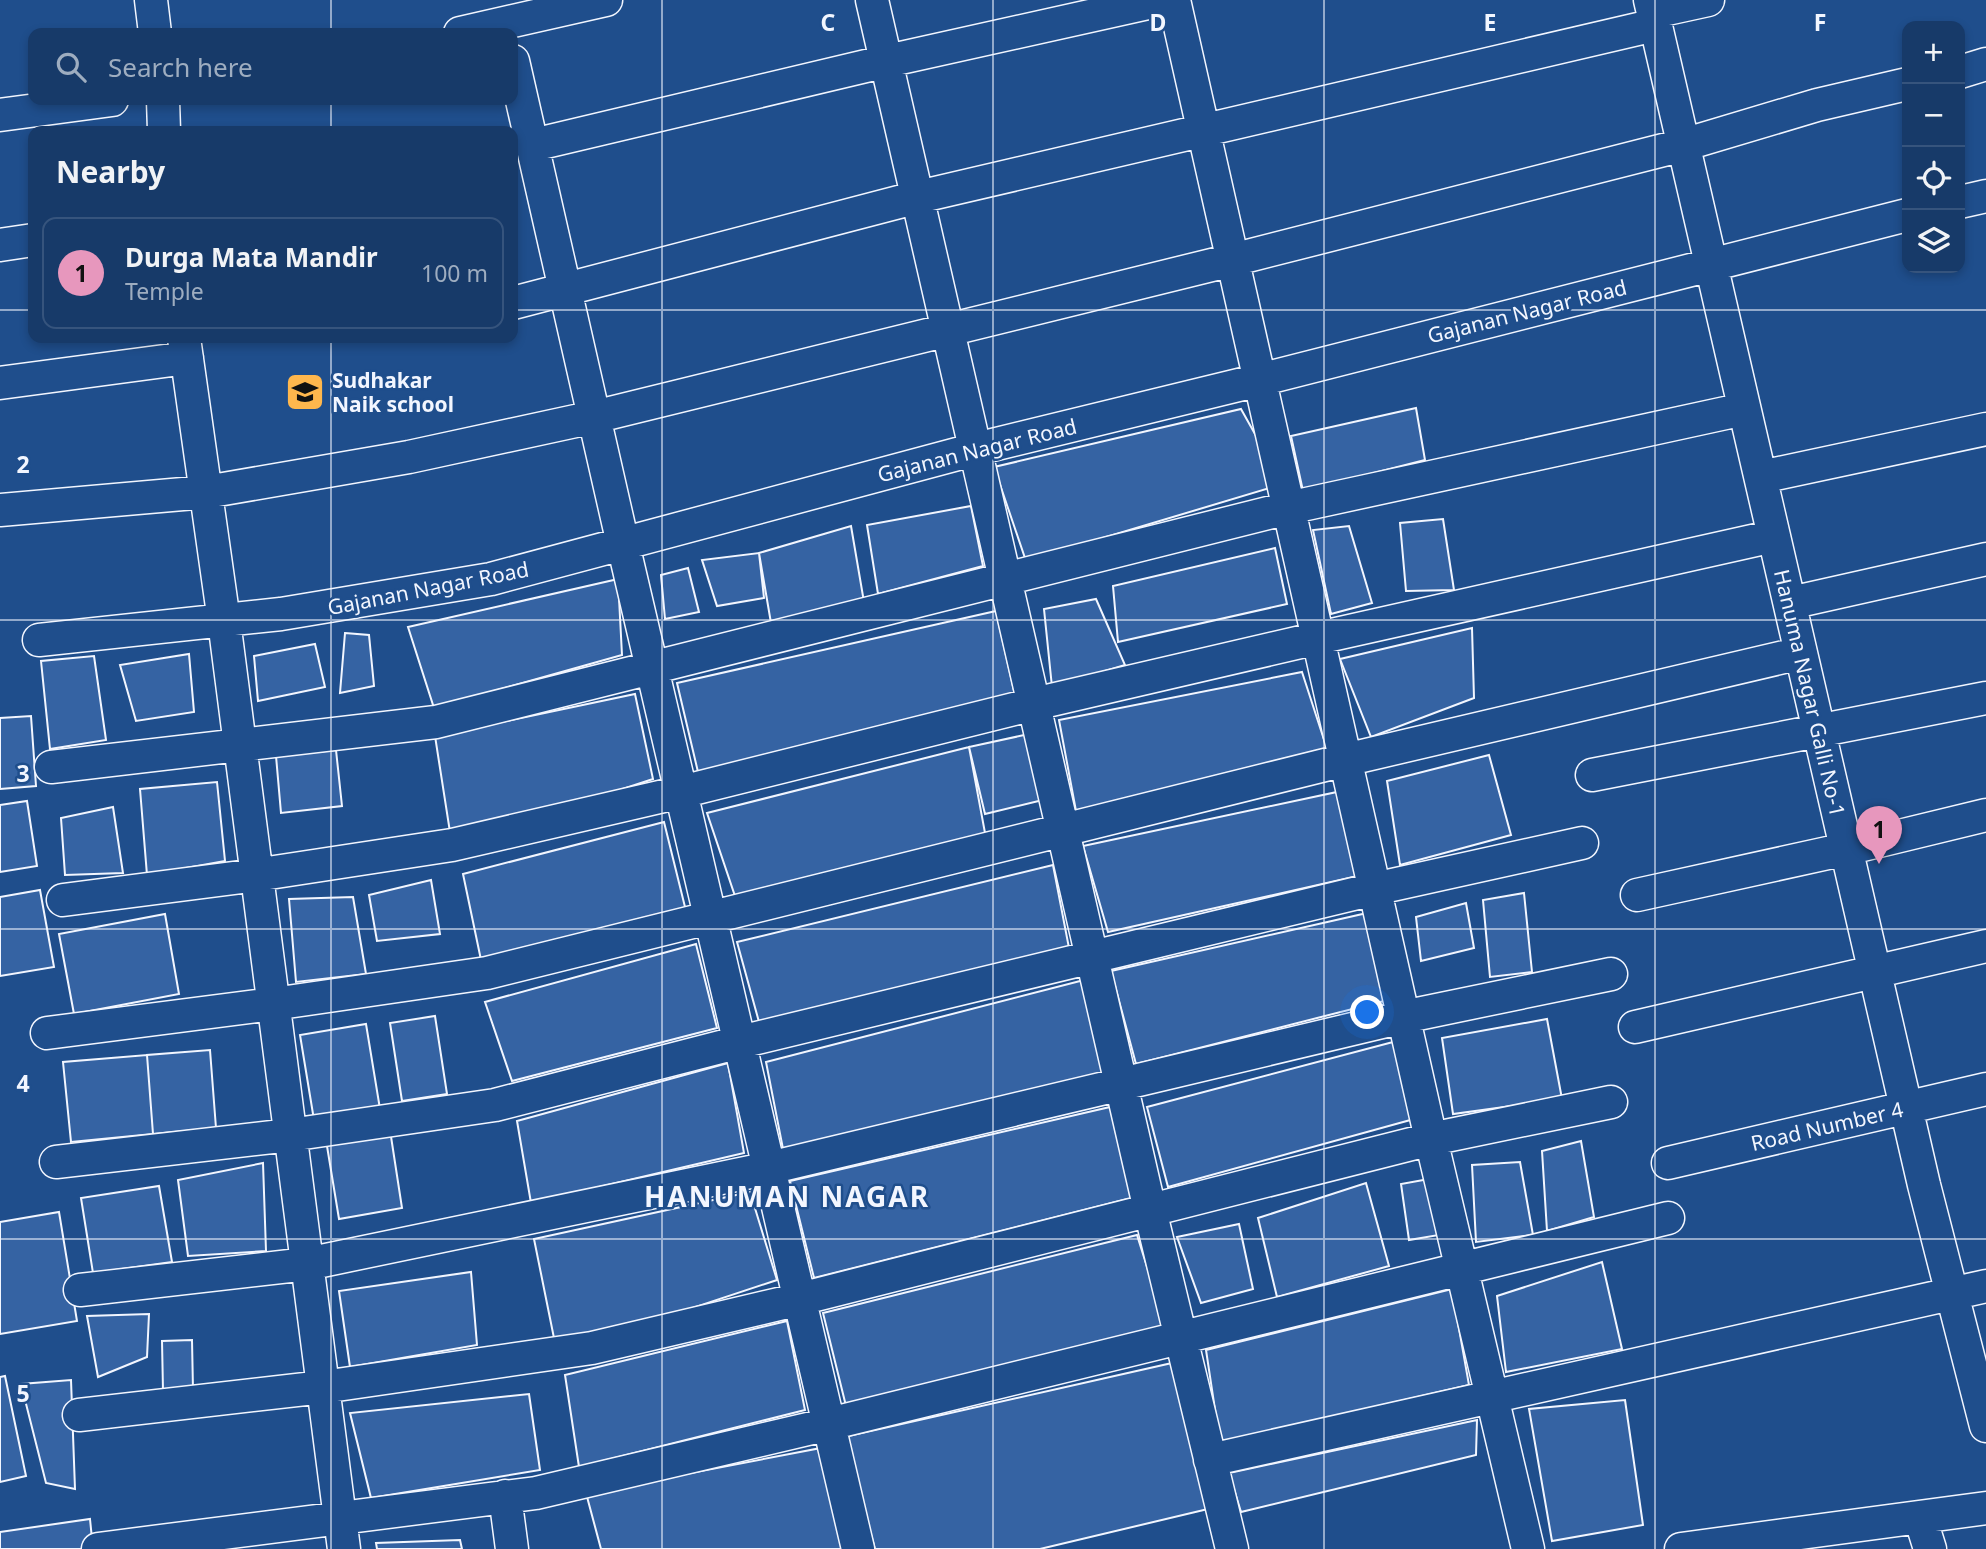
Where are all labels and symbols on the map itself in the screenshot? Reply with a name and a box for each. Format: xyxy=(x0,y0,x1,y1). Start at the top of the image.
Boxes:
text: C xyxy=(821,6,836,38)
text: D xyxy=(1150,6,1166,38)
text: E xyxy=(1484,6,1496,38)
text: F xyxy=(1814,6,1826,38)
street label: Gajanan Nagar Road xyxy=(1424,273,1630,349)
place label: Sudhakar Naik school xyxy=(332,366,454,418)
school or university icon: Sudhakar Naik school xyxy=(284,371,326,413)
street label: Gajanan Nagar Road xyxy=(874,412,1080,488)
text: 2 xyxy=(16,448,30,480)
street label: Gajanan Nagar Road xyxy=(325,555,531,621)
street label: Hanuma Nagar Galli No-1 xyxy=(1768,567,1852,819)
text: 3 xyxy=(16,757,30,789)
pin: 1 xyxy=(1856,806,1902,864)
your location xyxy=(1350,995,1384,1029)
text: 4 xyxy=(16,1067,30,1099)
street label: Road Number 4 xyxy=(1748,1095,1906,1157)
district label: HANUMAN NAGAR xyxy=(644,1177,930,1215)
text: 5 xyxy=(16,1377,30,1409)

